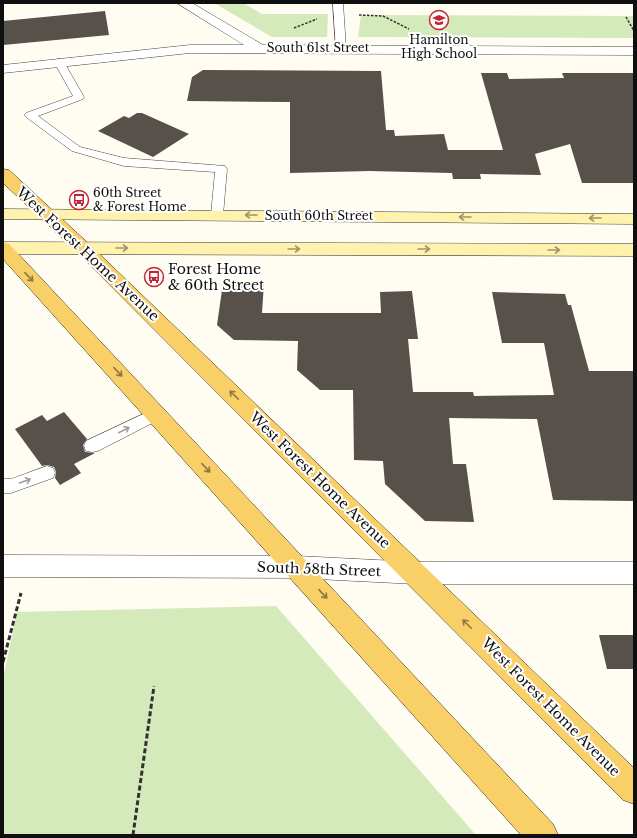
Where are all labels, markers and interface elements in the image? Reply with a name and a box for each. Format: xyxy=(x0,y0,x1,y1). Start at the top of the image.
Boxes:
school or university icon: Hamilton High School xyxy=(428,9,450,31)
place label: Hamilton High School xyxy=(401,32,477,61)
street label: South 61st Street xyxy=(267,40,370,55)
street label: West Forest Home Avenue xyxy=(12,182,163,325)
place label: 60th Street & Forest Home xyxy=(93,185,187,214)
bus stop icon: 60th Street & Forest Home xyxy=(68,189,90,211)
street label: South 60th Street xyxy=(265,208,374,223)
one-way arrow xyxy=(245,211,258,219)
one-way arrow xyxy=(459,213,472,221)
one-way arrow xyxy=(589,214,602,222)
one-way arrow xyxy=(115,244,128,252)
one-way arrow xyxy=(287,245,300,253)
one-way arrow xyxy=(417,245,430,253)
one-way arrow xyxy=(547,246,560,254)
place label: Forest Home & 60th Street xyxy=(168,260,265,294)
bus stop icon: Forest Home & 60th Street xyxy=(143,266,165,288)
one-way arrow xyxy=(25,272,34,282)
one-way arrow xyxy=(113,367,122,377)
one-way arrow xyxy=(229,391,239,400)
street label: West Forest Home Avenue xyxy=(245,407,394,552)
one-way arrow xyxy=(118,426,130,433)
one-way arrow xyxy=(201,462,210,472)
one-way arrow xyxy=(19,476,31,484)
street label: South 58th Street xyxy=(257,558,382,580)
one-way arrow xyxy=(318,589,327,599)
one-way arrow xyxy=(462,619,472,629)
street label: West Forest Home Avenue xyxy=(477,633,624,780)

